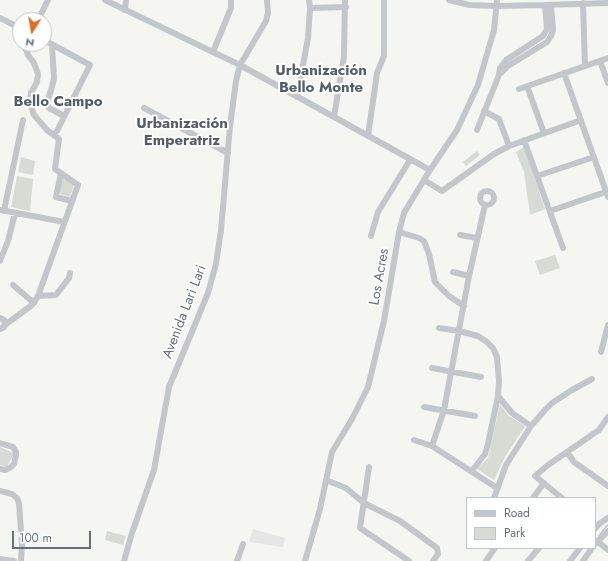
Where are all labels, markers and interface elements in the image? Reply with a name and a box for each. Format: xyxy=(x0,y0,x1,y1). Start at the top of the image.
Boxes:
north arrow xyxy=(12,12,52,52)
text: N xyxy=(24,34,36,51)
district label: Urbanización Bello Monte xyxy=(275,62,367,97)
district label: Bello Campo xyxy=(13,93,103,111)
district label: Urbanización Emperatriz xyxy=(136,115,228,150)
street label: Los Acres xyxy=(367,247,393,307)
street label: Avenida Lari Lari xyxy=(159,263,211,361)
legend xyxy=(466,497,596,549)
text: Road xyxy=(504,504,530,522)
scale bar xyxy=(14,523,93,549)
text: Park xyxy=(504,524,525,542)
text: 100 m xyxy=(19,529,52,547)

